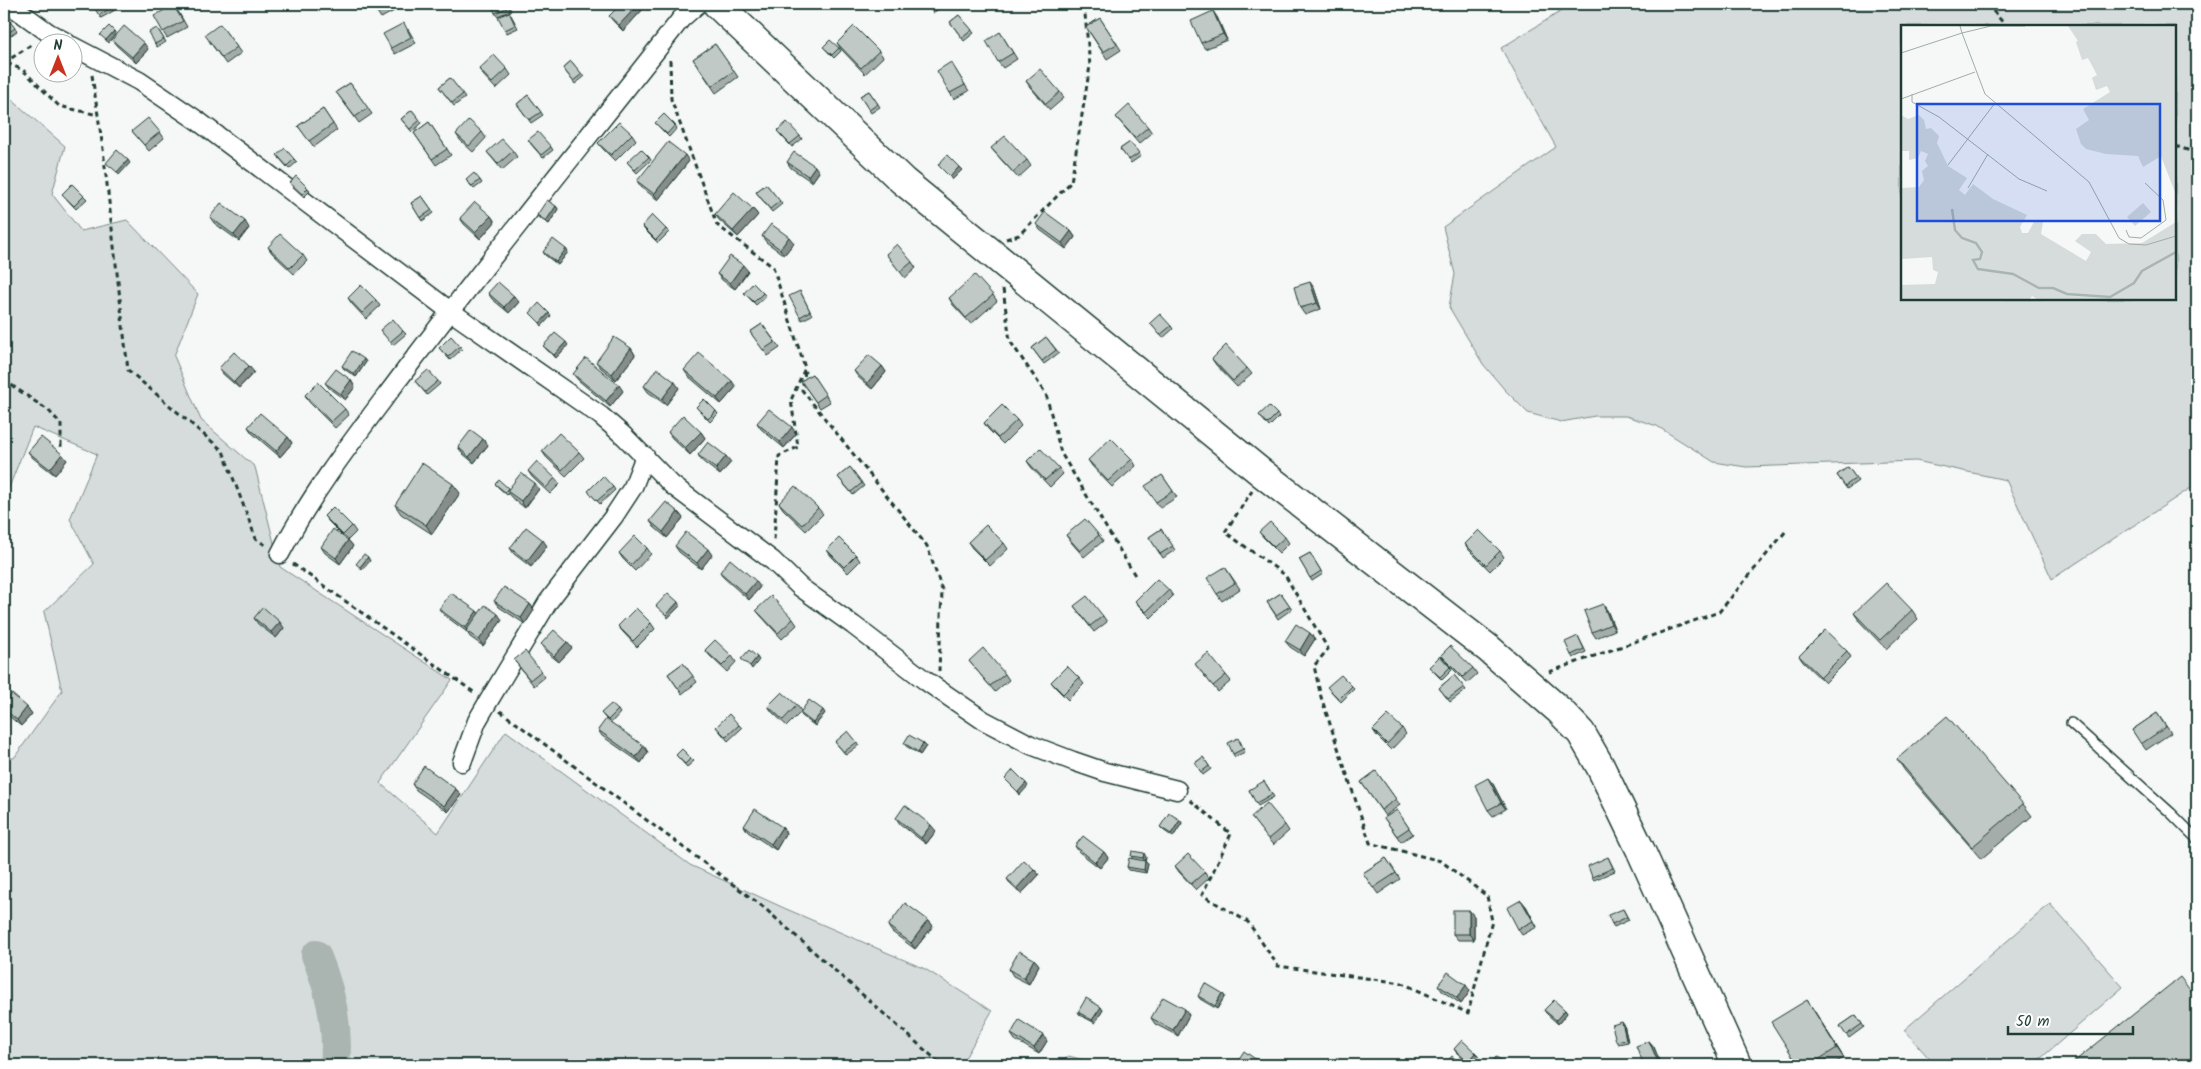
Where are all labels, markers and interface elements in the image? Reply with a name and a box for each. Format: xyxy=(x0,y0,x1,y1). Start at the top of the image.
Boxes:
inset map xyxy=(1901,25,2176,300)
north arrow xyxy=(32,32,82,82)
text: N xyxy=(54,35,63,57)
scale bar xyxy=(2008,1004,2134,1036)
text: 50 m xyxy=(2016,1010,2050,1034)

